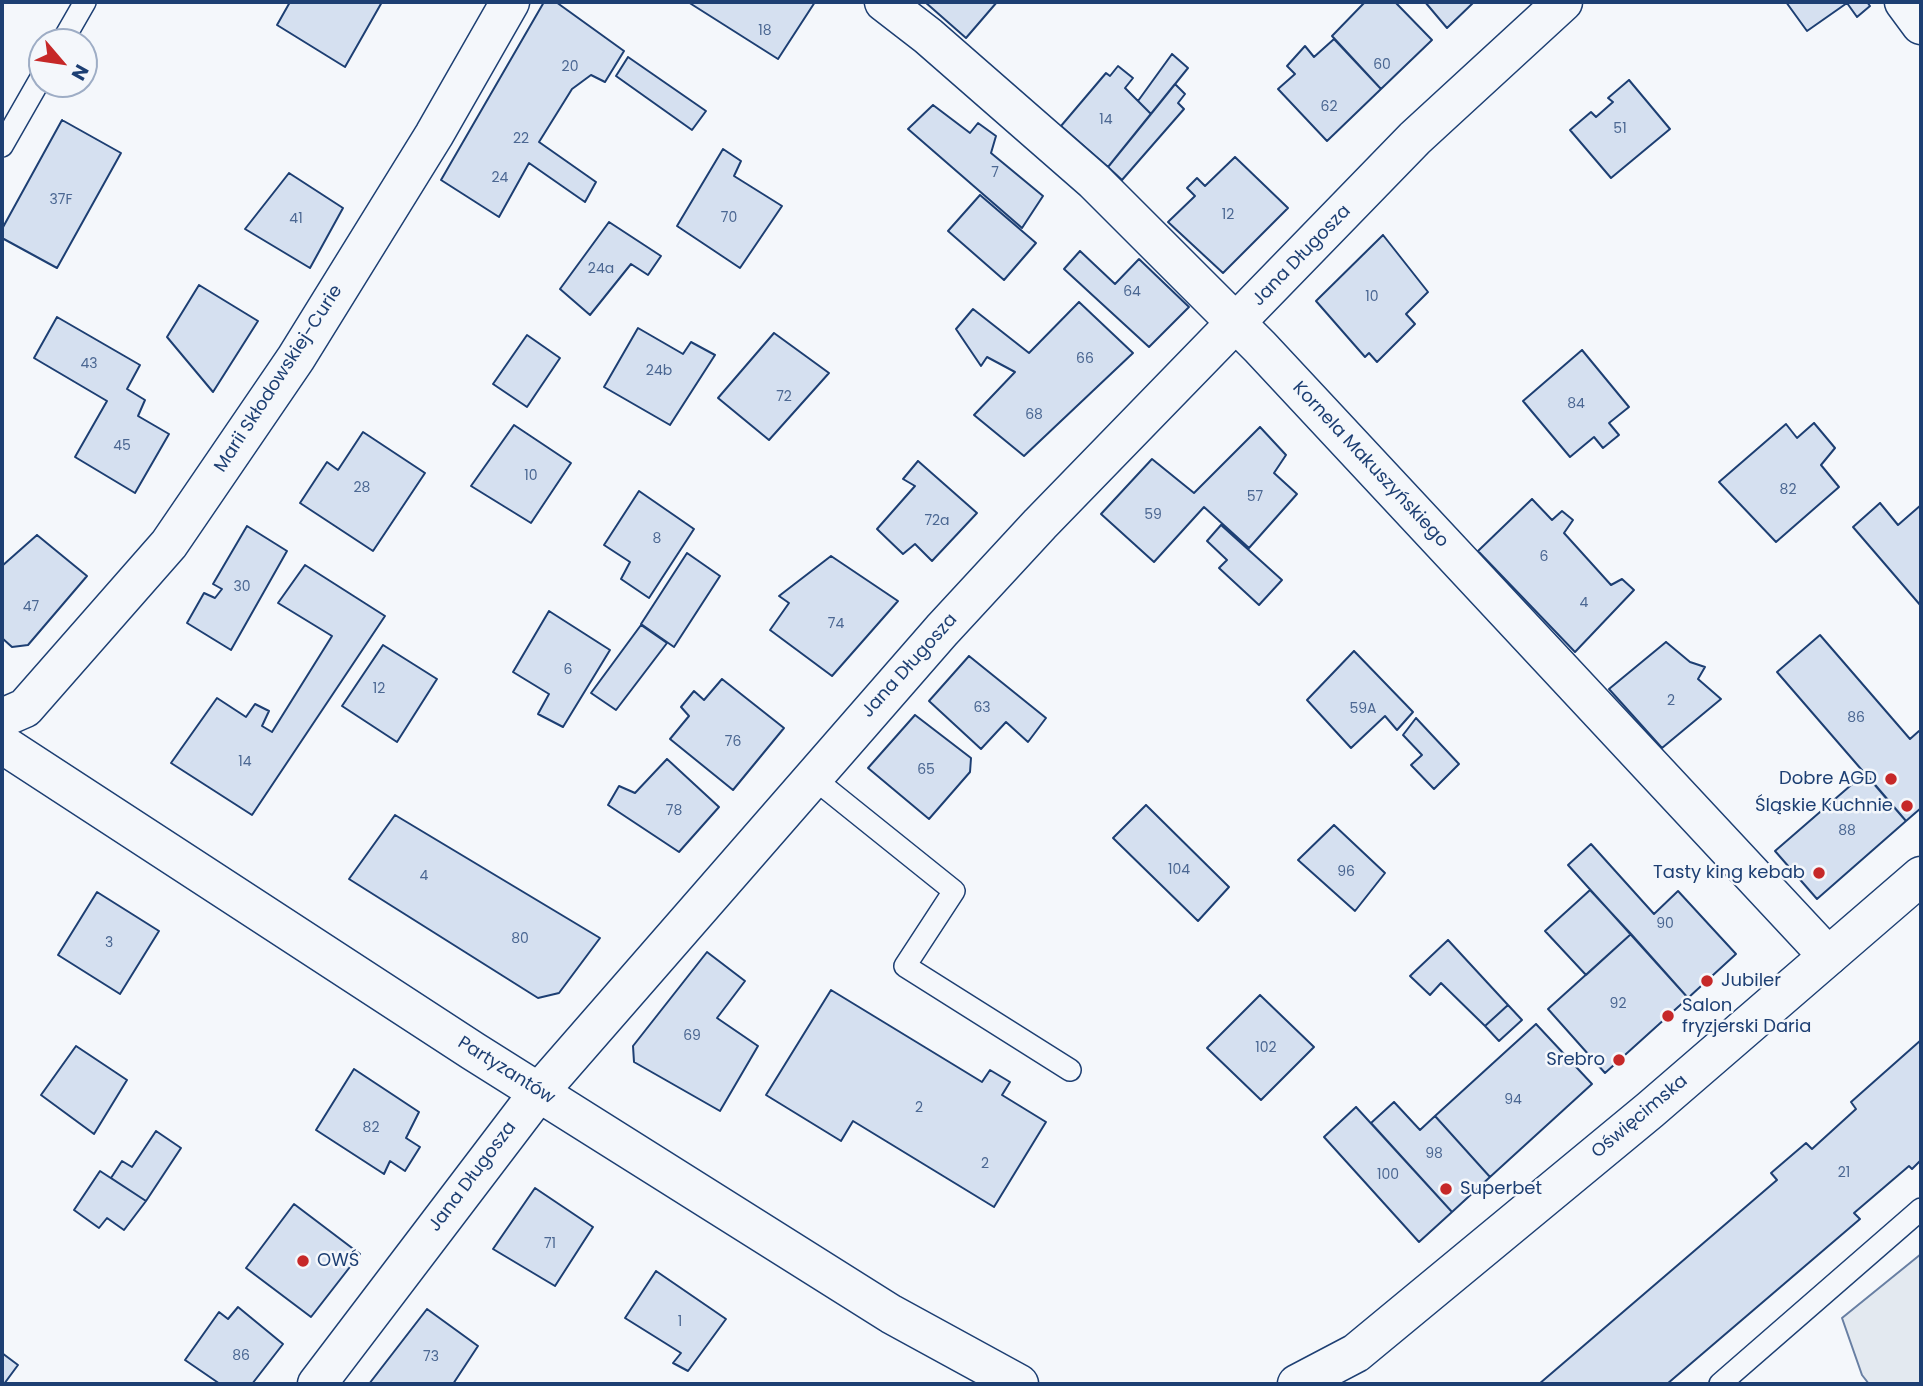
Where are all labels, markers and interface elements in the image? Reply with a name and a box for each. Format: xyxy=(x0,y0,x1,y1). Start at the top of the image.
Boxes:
house number: 18 xyxy=(758,23,772,39)
north arrow xyxy=(28,28,98,98)
house number: 60 xyxy=(1373,57,1391,73)
house number: 20 xyxy=(562,59,578,75)
text: N xyxy=(65,60,95,85)
house number: 62 xyxy=(1321,99,1337,115)
house number: 14 xyxy=(1099,112,1113,128)
house number: 51 xyxy=(1613,121,1627,137)
house number: 22 xyxy=(513,131,529,147)
house number: 7 xyxy=(991,165,999,181)
house number: 24 xyxy=(492,170,508,186)
house number: 37F xyxy=(50,192,72,208)
street label: Jana Długosza xyxy=(1248,201,1356,311)
house number: 12 xyxy=(1222,207,1234,223)
house number: 70 xyxy=(721,210,737,226)
house number: 41 xyxy=(289,211,303,227)
house number: 24a xyxy=(588,261,614,277)
street label: Marii Skłodowskiej-Curie xyxy=(210,281,348,477)
house number: 64 xyxy=(1123,284,1141,300)
house number: 10 xyxy=(1365,289,1379,305)
house number: 66 xyxy=(1076,351,1094,367)
house number: 43 xyxy=(80,356,98,372)
house number: 24b xyxy=(646,363,672,379)
street label: Kornela Makuszyńskiego xyxy=(1288,378,1452,552)
house number: 72 xyxy=(776,389,792,405)
house number: 84 xyxy=(1567,396,1585,412)
house number: 68 xyxy=(1025,407,1043,423)
house number: 45 xyxy=(113,438,131,454)
house number: 10 xyxy=(524,468,538,484)
house number: 28 xyxy=(354,480,370,496)
house number: 82 xyxy=(1780,482,1796,498)
house number: 57 xyxy=(1247,489,1263,505)
house number: 59 xyxy=(1144,507,1162,523)
house number: 72a xyxy=(924,513,950,529)
house number: 8 xyxy=(653,531,661,547)
house number: 6 xyxy=(1540,549,1548,565)
house number: 30 xyxy=(233,579,251,595)
house number: 4 xyxy=(1580,595,1588,611)
house number: 47 xyxy=(23,599,39,615)
street label: Jana Długosza xyxy=(858,610,962,722)
house number: 74 xyxy=(828,616,844,632)
house number: 6 xyxy=(564,662,572,678)
house number: 12 xyxy=(373,681,385,697)
house number: 2 xyxy=(1667,693,1675,709)
house number: 63 xyxy=(973,700,991,716)
house number: 59A xyxy=(1349,701,1377,717)
house number: 86 xyxy=(1847,710,1865,726)
house number: 76 xyxy=(725,734,741,750)
house number: 14 xyxy=(238,754,252,770)
house number: 65 xyxy=(917,762,935,778)
place label: Dobre AGD xyxy=(1779,768,1877,790)
marker: Dobre AGD xyxy=(1883,771,1899,787)
place label: Śląskie Kuchnie xyxy=(1755,795,1893,817)
marker: Śląskie Kuchnie xyxy=(1899,798,1915,814)
house number: 78 xyxy=(666,803,682,819)
house number: 88 xyxy=(1838,823,1856,839)
house number: 104 xyxy=(1168,862,1190,878)
place label: Tasty king kebab xyxy=(1653,862,1805,884)
house number: 96 xyxy=(1337,864,1355,880)
marker: Tasty king kebab xyxy=(1811,865,1827,881)
house number: 4 xyxy=(420,868,428,884)
house number: 90 xyxy=(1656,916,1674,932)
house number: 80 xyxy=(511,931,529,947)
house number: 3 xyxy=(105,935,113,951)
place label: Jubiler xyxy=(1721,970,1781,992)
marker: Jubiler xyxy=(1699,973,1715,989)
place label: Salon fryzjerski Daria xyxy=(1682,995,1811,1038)
house number: 92 xyxy=(1610,996,1626,1012)
marker: Salon fryzjerski Daria xyxy=(1660,1008,1676,1024)
house number: 69 xyxy=(683,1028,701,1044)
street label: Partyzantów xyxy=(453,1033,559,1109)
house number: 102 xyxy=(1255,1040,1277,1056)
place label: Srebro xyxy=(1546,1049,1605,1071)
marker: Srebro xyxy=(1611,1052,1627,1068)
street label: Oświęcimska xyxy=(1588,1071,1692,1163)
house number: 94 xyxy=(1504,1092,1522,1108)
house number: 2 xyxy=(915,1100,923,1116)
street label: Jana Długosza xyxy=(425,1118,521,1236)
house number: 82 xyxy=(363,1120,379,1136)
house number: 98 xyxy=(1425,1146,1443,1162)
house number: 2 xyxy=(981,1156,989,1172)
house number: 21 xyxy=(1838,1165,1850,1181)
house number: 100 xyxy=(1377,1167,1399,1183)
place label: Superbet xyxy=(1460,1178,1542,1200)
marker: Superbet xyxy=(1438,1181,1454,1197)
house number: 71 xyxy=(544,1236,556,1252)
place label: OWŚ xyxy=(317,1250,359,1272)
marker: OWŚ xyxy=(295,1253,311,1269)
house number: 1 xyxy=(678,1314,682,1330)
house number: 86 xyxy=(232,1348,250,1364)
house number: 73 xyxy=(423,1349,439,1365)

